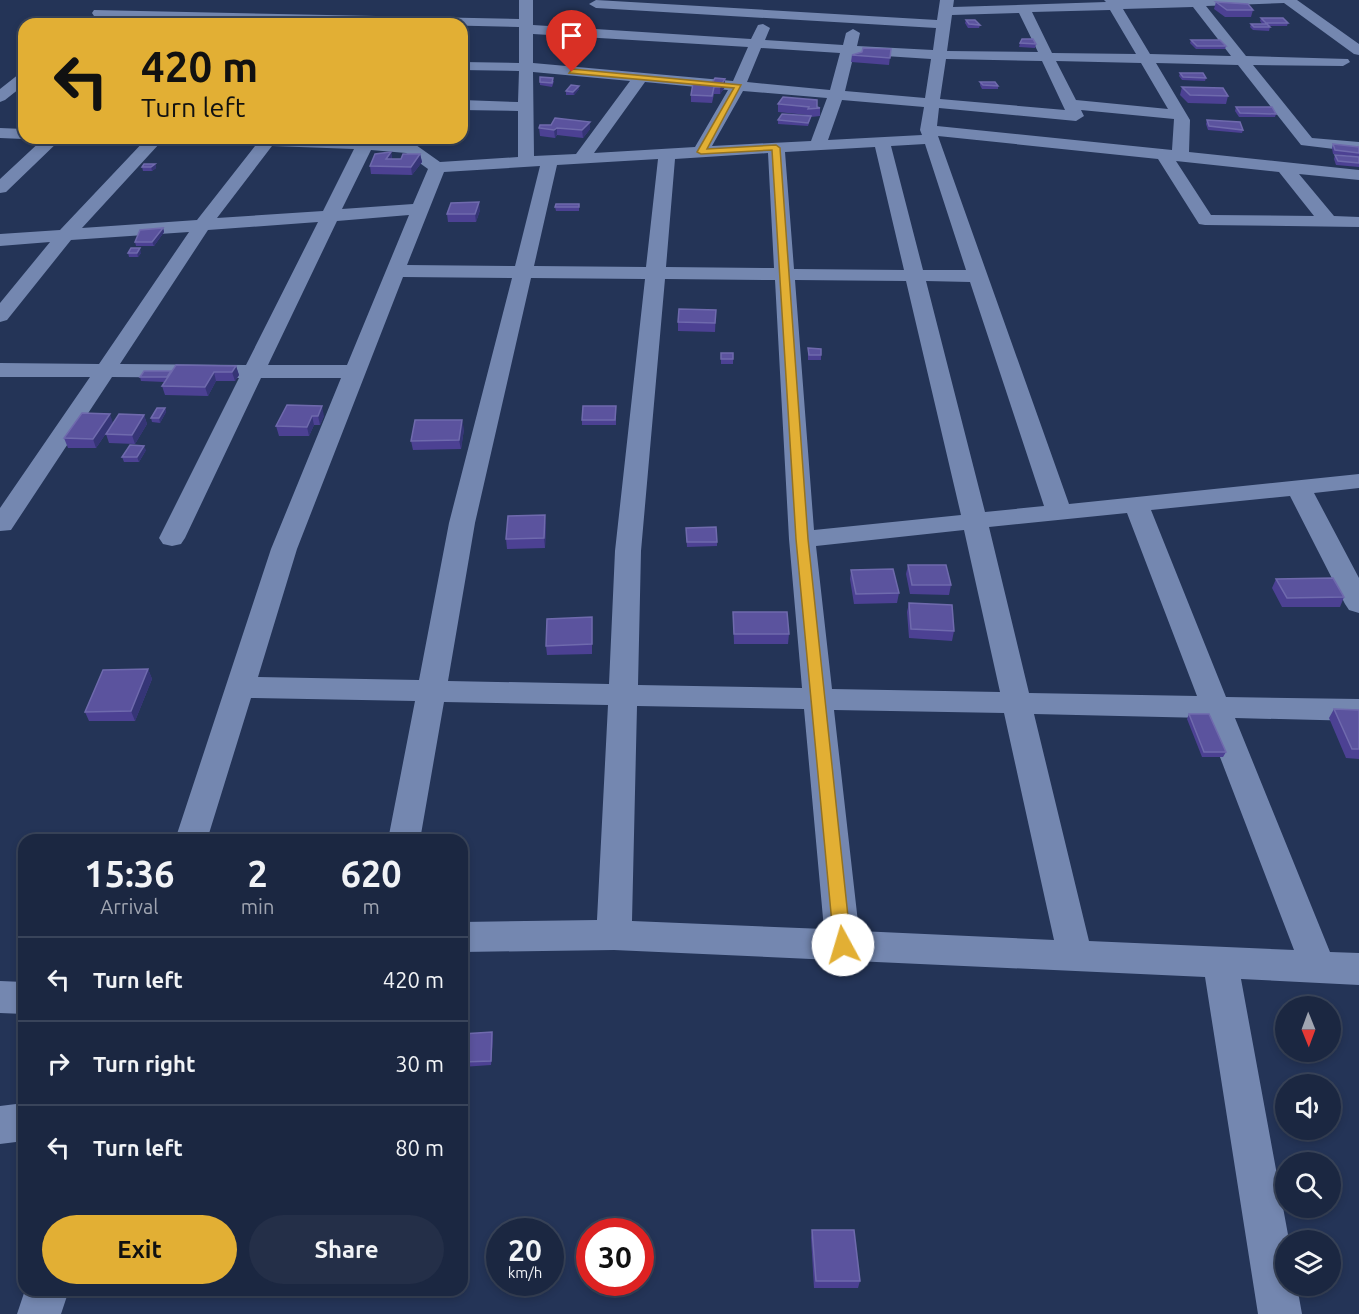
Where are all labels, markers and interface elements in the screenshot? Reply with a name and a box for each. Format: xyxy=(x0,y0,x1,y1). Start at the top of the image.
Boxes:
pin xyxy=(546,10,597,72)
icon: arrive xyxy=(555,19,588,52)
icon: left xyxy=(42,42,120,120)
text: 420 m xyxy=(141,43,258,90)
text: Turn left xyxy=(141,92,245,122)
text: 15:36 xyxy=(84,853,174,894)
text: 2 xyxy=(247,853,268,894)
text: 620 xyxy=(341,853,402,894)
text: Arrival xyxy=(100,895,159,918)
text: min xyxy=(241,895,274,918)
text: m xyxy=(363,895,380,918)
position arrow xyxy=(811,913,875,977)
icon: left xyxy=(42,963,75,996)
text: Turn left xyxy=(93,967,183,992)
text: 420 m xyxy=(383,967,444,992)
north arrow xyxy=(1275,996,1341,1062)
map controls xyxy=(1275,996,1341,1296)
icon: right xyxy=(42,1047,75,1080)
text: Turn right xyxy=(93,1051,195,1076)
text: 30 m xyxy=(395,1051,444,1076)
button: sound xyxy=(1275,1074,1341,1140)
icon: left xyxy=(42,1131,75,1164)
text: Turn left xyxy=(93,1135,183,1160)
text: 80 m xyxy=(395,1135,444,1160)
button: search xyxy=(1275,1152,1341,1218)
button: Exit xyxy=(42,1215,237,1284)
button: Share xyxy=(249,1215,444,1284)
speed limit sign: 30 xyxy=(576,1218,654,1296)
button: layers xyxy=(1275,1230,1341,1296)
text: 20 xyxy=(508,1233,542,1267)
text: km/h xyxy=(508,1264,542,1281)

